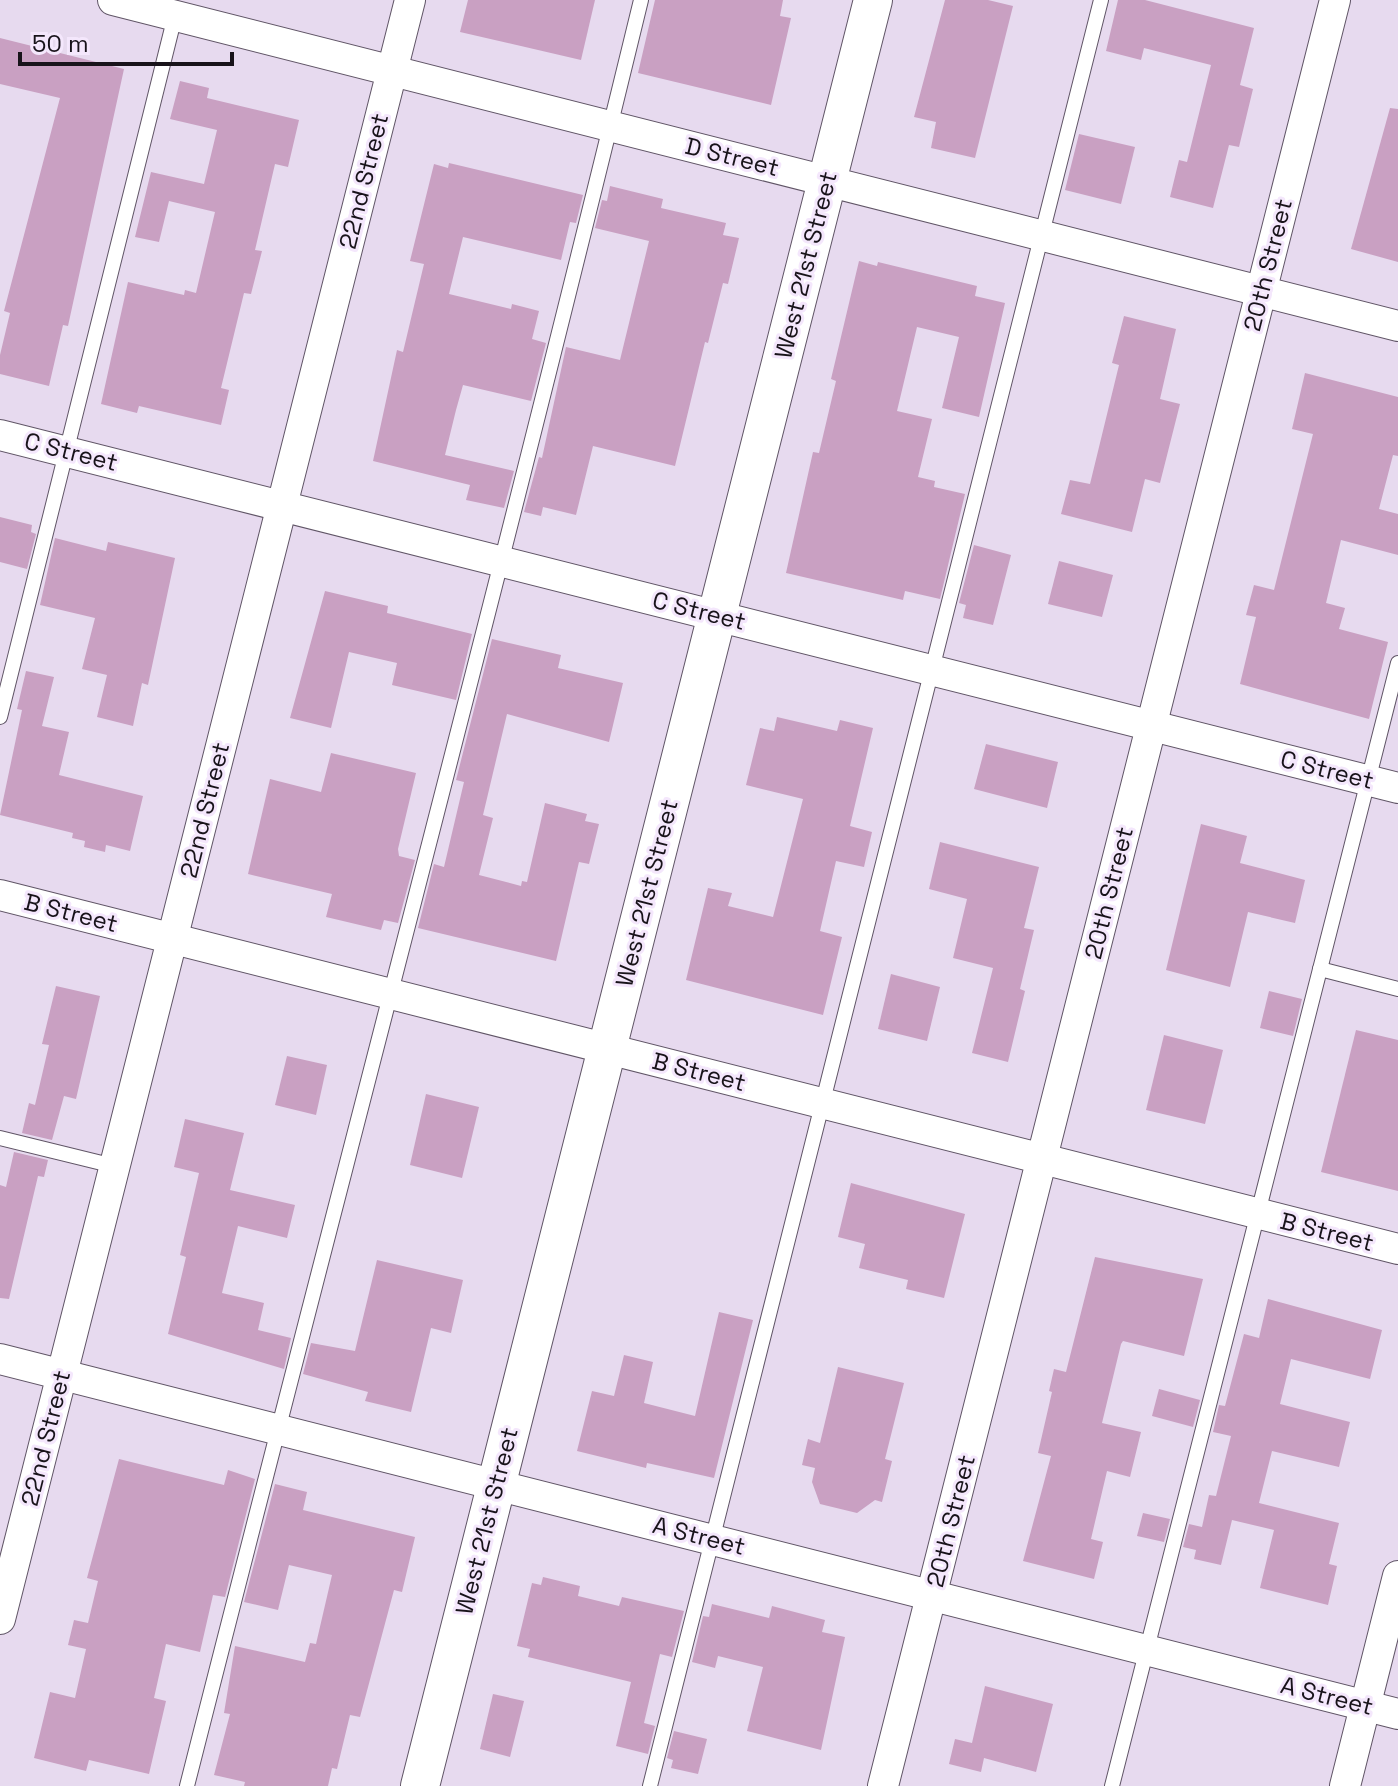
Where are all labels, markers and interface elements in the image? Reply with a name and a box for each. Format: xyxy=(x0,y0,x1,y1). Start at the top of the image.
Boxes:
scale bar xyxy=(20,16,232,66)
text: 50 m xyxy=(32,28,89,59)
street label: 22nd Street xyxy=(332,110,395,252)
street label: D Street xyxy=(682,130,782,183)
street label: West 21st Street xyxy=(767,168,844,362)
street label: 20th Street xyxy=(1236,196,1299,334)
street label: C Street xyxy=(21,425,121,478)
street label: C Street xyxy=(649,584,749,637)
street label: 22nd Street xyxy=(173,739,236,881)
street label: C Street xyxy=(1277,743,1377,796)
street label: West 21st Street xyxy=(608,796,685,990)
street label: 20th Street xyxy=(1077,824,1140,962)
street label: B Street xyxy=(21,886,121,939)
street label: B Street xyxy=(649,1045,749,1098)
street label: B Street xyxy=(1277,1205,1377,1258)
street label: 22nd Street xyxy=(14,1367,77,1509)
street label: West 21st Street xyxy=(448,1424,525,1618)
street label: 20th Street xyxy=(919,1452,982,1590)
street label: A Street xyxy=(650,1509,749,1562)
street label: A Street xyxy=(1278,1669,1377,1722)

